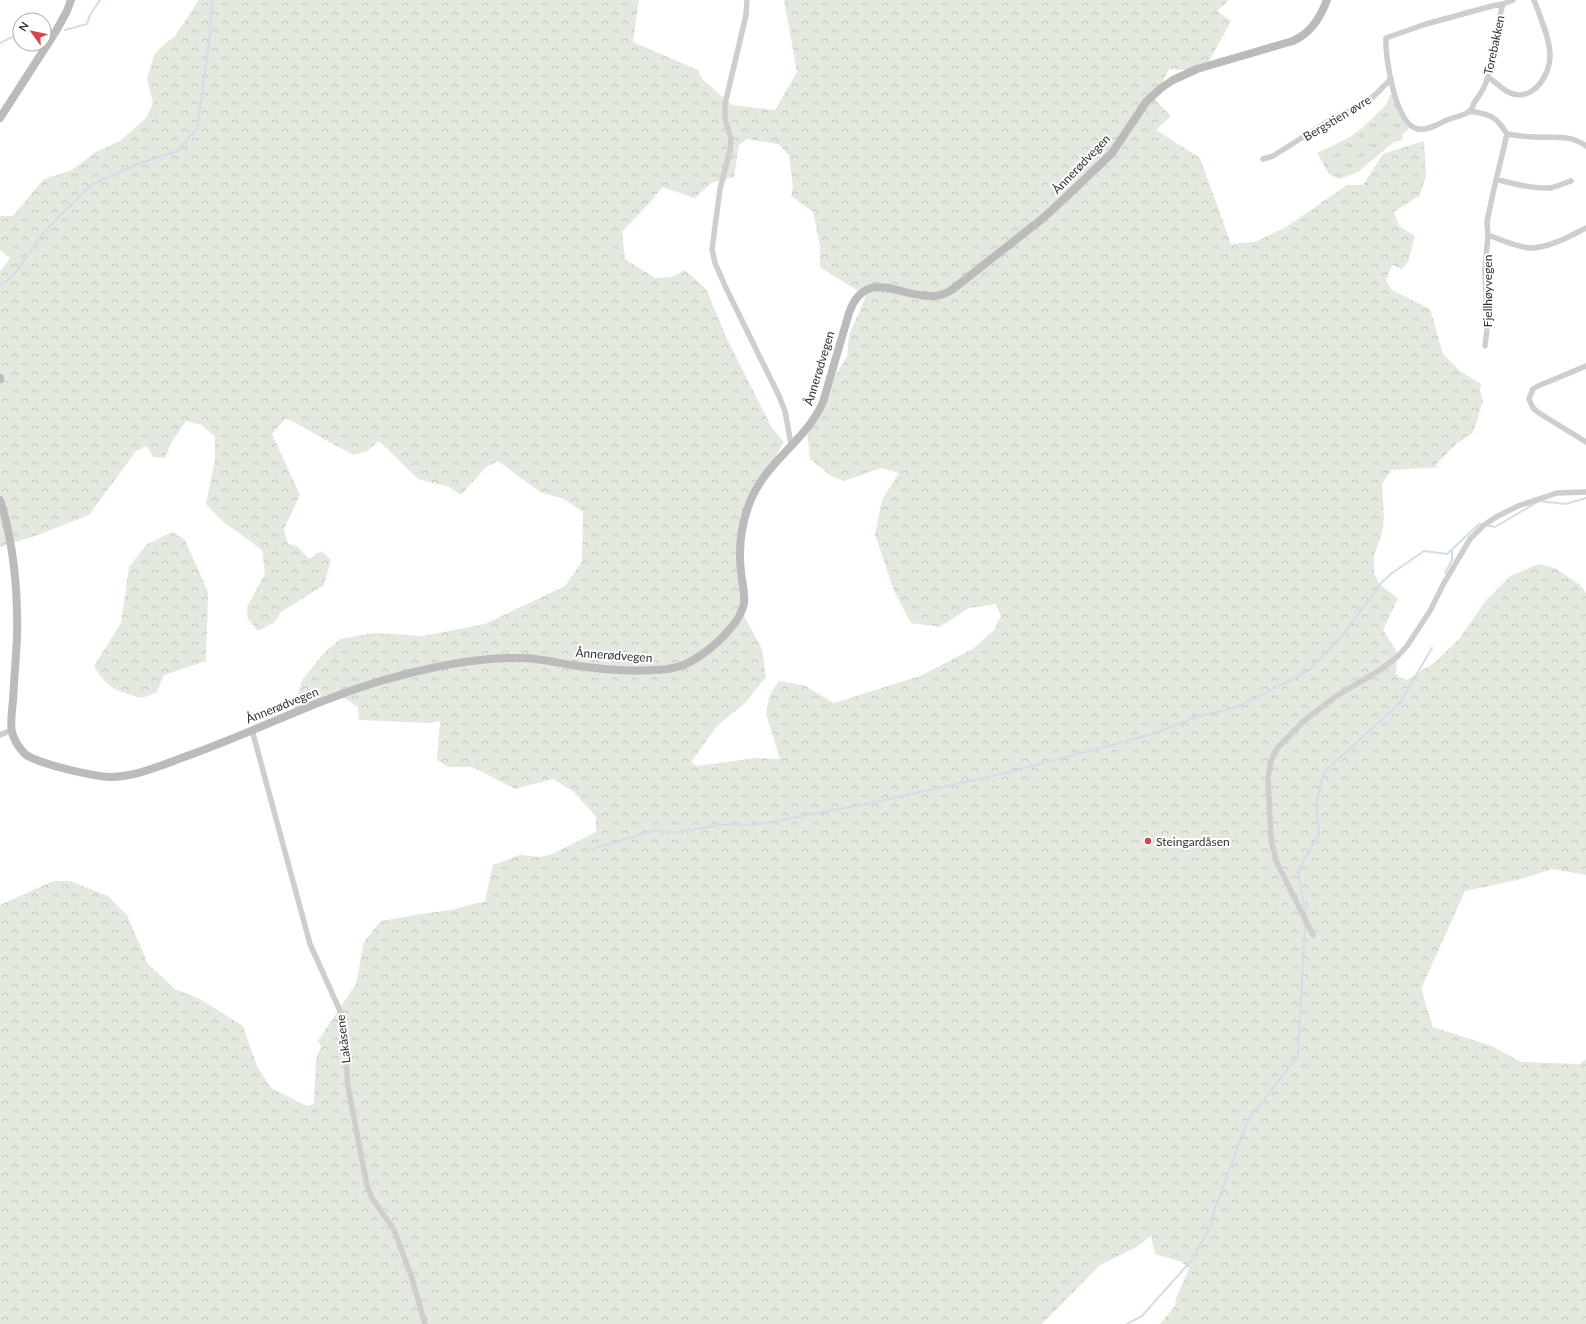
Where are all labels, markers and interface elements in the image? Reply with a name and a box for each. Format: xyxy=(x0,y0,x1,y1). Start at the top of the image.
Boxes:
north arrow xyxy=(12,12,52,52)
street label: Torebakken xyxy=(1480,14,1508,76)
text: N xyxy=(15,19,31,33)
street label: Bergstien øvre xyxy=(1300,92,1374,144)
street label: Ånnerødvegen xyxy=(1049,131,1113,197)
street label: Fjellhøyvegen xyxy=(1480,255,1495,327)
street label: Ånnerødvegen xyxy=(801,329,837,407)
street label: Ånnerødvegen xyxy=(575,645,653,665)
street label: Ånnerødvegen xyxy=(243,684,321,726)
place label: Steingardåsen xyxy=(1156,834,1230,849)
marker: Steingardåsen xyxy=(1143,836,1153,846)
street label: Lakåsene xyxy=(333,1014,353,1064)

